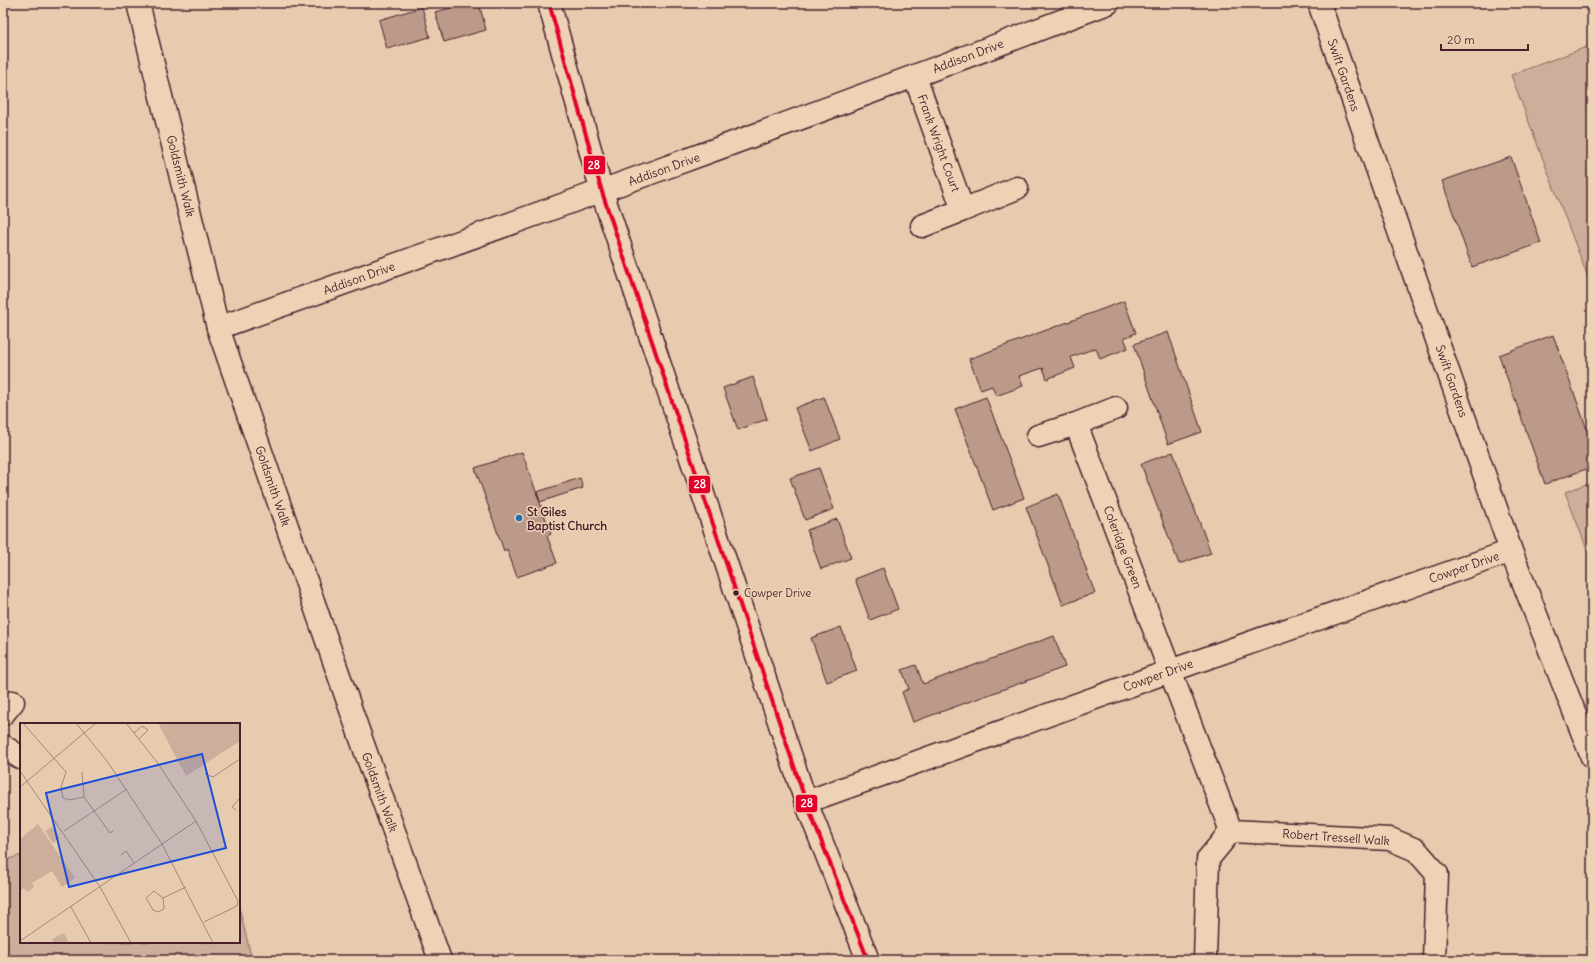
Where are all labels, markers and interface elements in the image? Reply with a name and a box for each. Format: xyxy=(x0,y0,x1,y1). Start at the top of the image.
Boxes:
scale bar xyxy=(1441,26,1528,52)
text: 20 m xyxy=(1447,32,1475,47)
street label: Addison Drive xyxy=(930,36,1006,76)
street label: Swift Gardens xyxy=(1325,37,1363,113)
street label: Frank Wright Court xyxy=(914,92,964,194)
street label: Goldsmith Walk xyxy=(164,134,198,218)
street label: Addison Drive xyxy=(626,149,702,189)
line badge: 28 xyxy=(583,155,606,175)
text: 28 xyxy=(588,158,600,172)
street label: Addison Drive xyxy=(321,258,397,298)
street label: Swift Gardens xyxy=(1433,343,1471,419)
street label: Goldsmith Walk xyxy=(252,444,294,528)
line badge: 28 xyxy=(688,475,711,494)
text: 28 xyxy=(694,477,706,491)
place label: St Giles Baptist Church xyxy=(527,504,607,534)
street label: Coleridge Green xyxy=(1100,504,1146,591)
marker: St Giles Baptist Church xyxy=(514,513,524,523)
street label: Cowper Drive xyxy=(1427,548,1501,586)
place label: Cowper Drive xyxy=(744,586,811,600)
marker: Cowper Drive xyxy=(731,588,741,598)
street label: Cowper Drive xyxy=(1121,655,1195,695)
inset map xyxy=(20,723,240,943)
street label: Goldsmith Walk xyxy=(359,750,401,834)
line badge: 28 xyxy=(795,794,818,813)
text: 28 xyxy=(801,796,813,810)
street label: Robert Tressell Walk xyxy=(1282,826,1390,848)

